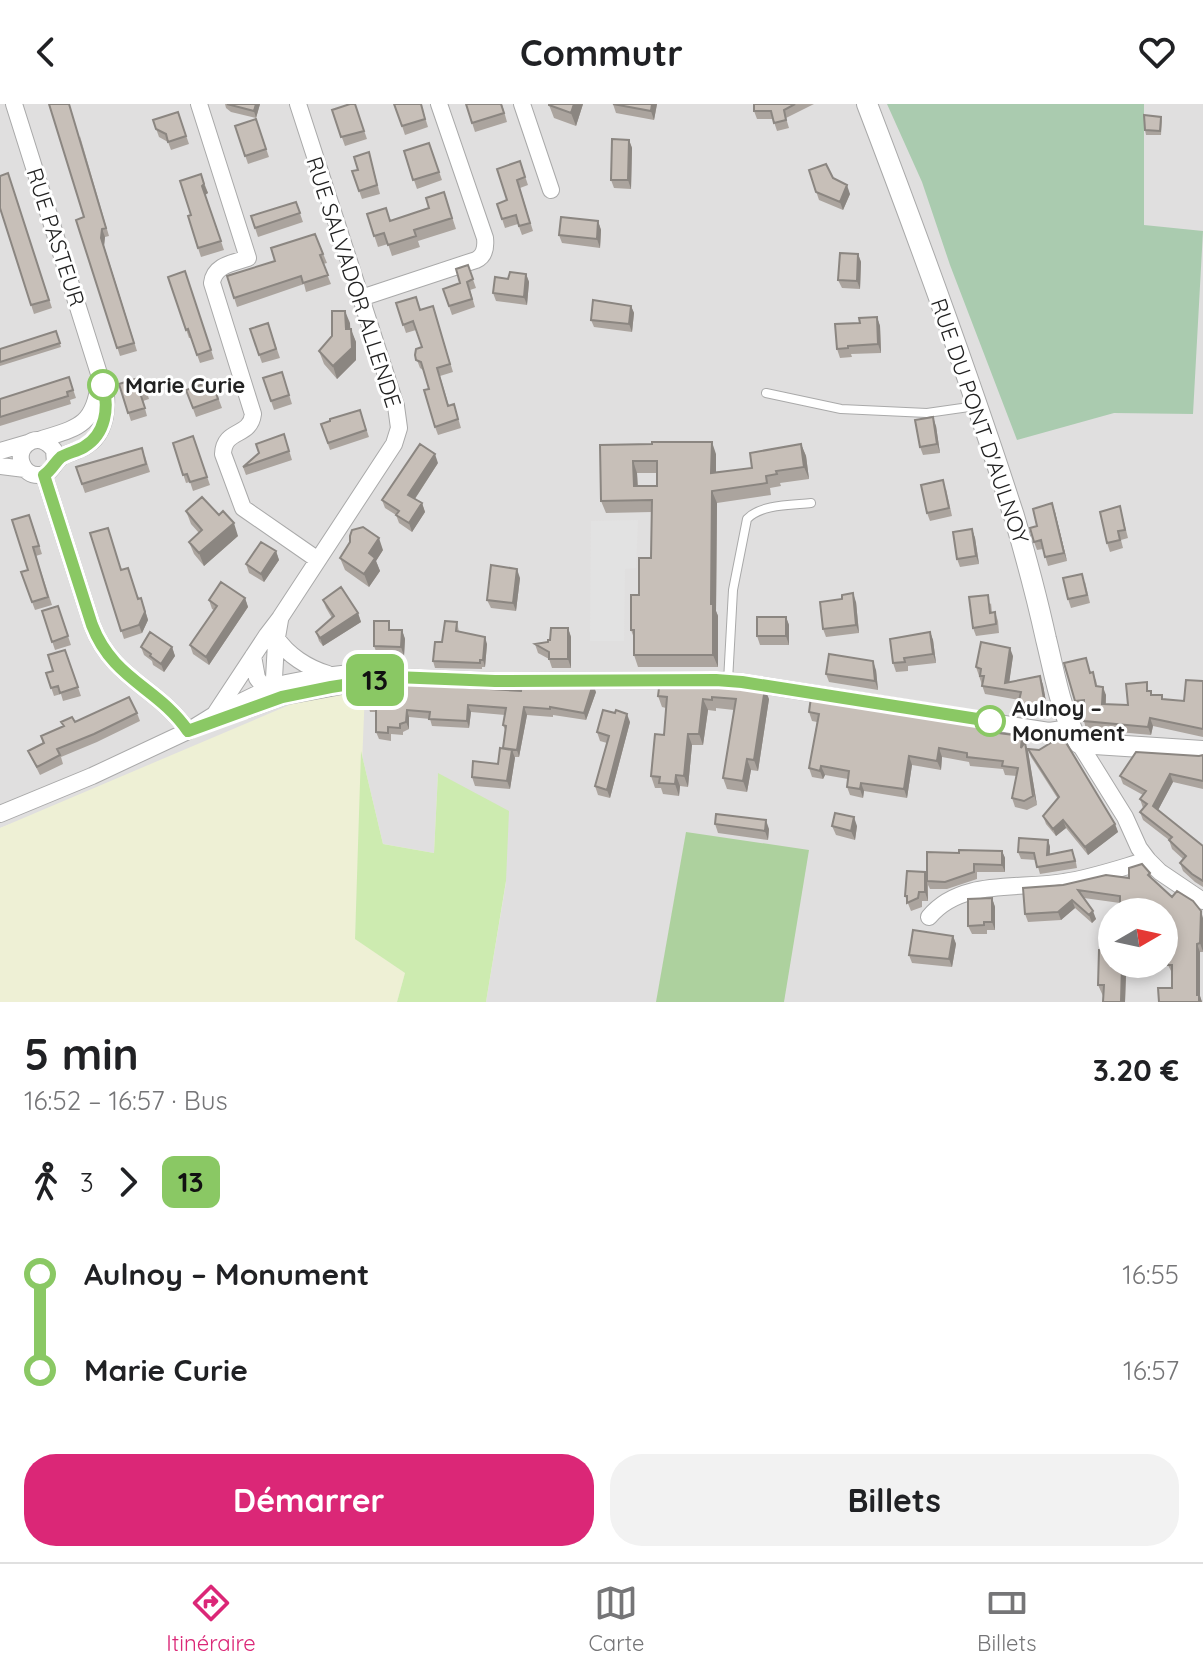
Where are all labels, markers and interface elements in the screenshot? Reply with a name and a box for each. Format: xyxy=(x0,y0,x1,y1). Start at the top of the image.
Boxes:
icon: back xyxy=(24,30,68,74)
text: Commutr xyxy=(520,30,683,75)
icon: heart xyxy=(1135,30,1179,74)
street label: RUE SALVADOR ALLENDE xyxy=(300,153,408,411)
street label: RUE PASTEUR xyxy=(20,164,92,310)
street label: RUE DU PONT D'AULNOY xyxy=(925,295,1035,547)
marker: Marie Curie xyxy=(88,370,118,400)
place label: Marie Curie xyxy=(125,371,245,399)
line badge: 13 xyxy=(339,654,411,706)
text: 13 xyxy=(362,662,388,697)
place label: Aulnoy – Monument xyxy=(1012,694,1125,747)
marker: Aulnoy – Monument xyxy=(975,706,1005,736)
north arrow xyxy=(1098,898,1178,978)
map controls xyxy=(1098,898,1178,978)
text: 5 min xyxy=(24,1026,139,1081)
text: 3.20 € xyxy=(1093,1051,1179,1089)
text: 16:52 – 16:57 · Bus xyxy=(24,1084,228,1117)
icon: walk xyxy=(24,1160,68,1204)
icon: forward xyxy=(106,1160,150,1204)
text: 13 xyxy=(178,1164,204,1199)
text: 3 xyxy=(80,1166,94,1199)
text: Aulnoy – Monument xyxy=(84,1255,369,1293)
text: 16:55 xyxy=(1122,1258,1179,1291)
text: Marie Curie xyxy=(84,1351,248,1389)
text: 16:57 xyxy=(1123,1354,1179,1387)
button: Démarrer xyxy=(24,1454,594,1546)
button: Billets xyxy=(610,1454,1179,1546)
tab: Itinéraire xyxy=(166,1581,256,1657)
tab: Carte xyxy=(588,1581,644,1657)
tab: Billets xyxy=(977,1581,1037,1657)

